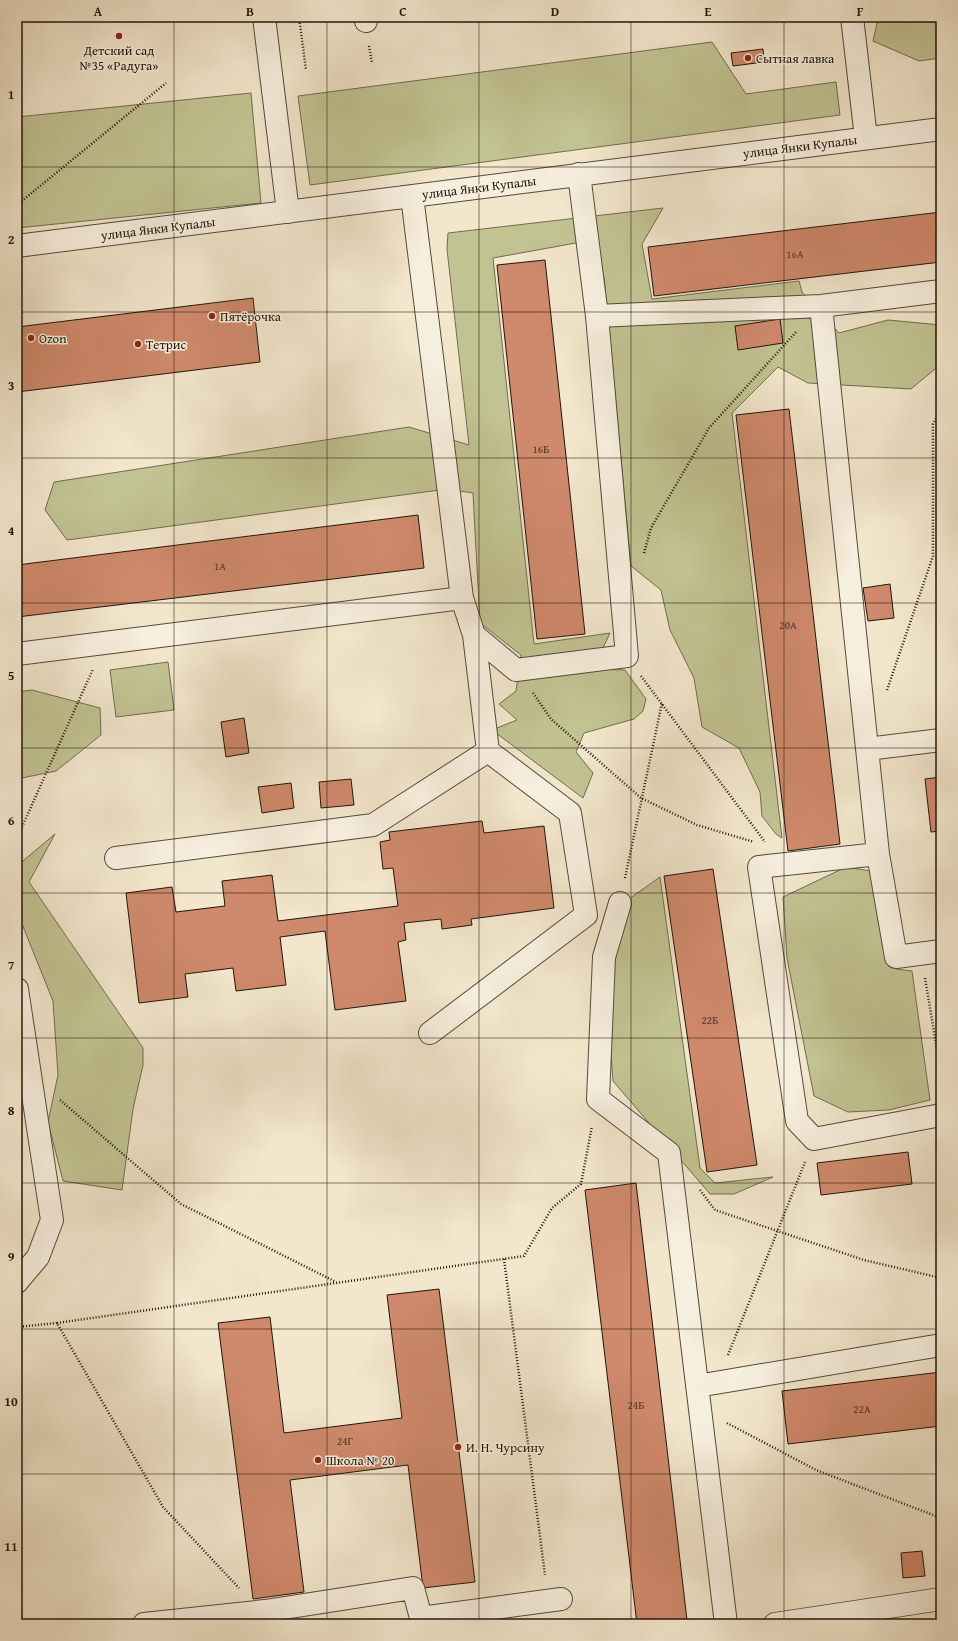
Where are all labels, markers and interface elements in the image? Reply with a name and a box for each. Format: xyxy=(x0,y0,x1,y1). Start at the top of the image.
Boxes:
text: A xyxy=(94,2,103,21)
text: B xyxy=(246,2,254,21)
text: C xyxy=(399,2,407,21)
text: D xyxy=(551,2,559,21)
text: E xyxy=(705,2,712,21)
text: F xyxy=(857,2,864,21)
marker: Детский сад №35 «Радуга» xyxy=(114,31,124,41)
place label: Детский сад №35 «Радуга» xyxy=(79,41,159,75)
place label: Сытная лавка xyxy=(756,49,835,68)
marker: Сытная лавка xyxy=(743,53,753,63)
text: 1 xyxy=(8,85,14,104)
street label: улица Янки Купалы xyxy=(741,130,858,163)
street label: улица Янки Купалы xyxy=(420,171,537,204)
street label: улица Янки Купалы xyxy=(99,212,216,245)
text: 2 xyxy=(8,230,15,249)
house number: 16А xyxy=(786,246,804,262)
place label: Пятёрочка xyxy=(220,307,282,326)
marker: Пятёрочка xyxy=(207,311,217,321)
place label: Ozon xyxy=(39,329,67,348)
marker: Ozon xyxy=(26,333,36,343)
place label: Тетрис xyxy=(146,335,186,354)
marker: Тетрис xyxy=(133,339,143,349)
text: 3 xyxy=(8,376,14,395)
house number: 16Б xyxy=(533,441,549,457)
text: 4 xyxy=(8,521,15,540)
house number: 1А xyxy=(214,558,226,574)
house number: 20А xyxy=(779,617,797,633)
text: 5 xyxy=(8,666,15,685)
text: 6 xyxy=(8,811,15,830)
text: 7 xyxy=(8,956,15,975)
house number: 22Б xyxy=(702,1012,718,1028)
text: 8 xyxy=(8,1101,15,1120)
text: 9 xyxy=(8,1247,15,1266)
text: 10 xyxy=(4,1392,18,1411)
house number: 24Б xyxy=(628,1397,644,1413)
house number: 22А xyxy=(853,1401,871,1417)
house number: 24Г xyxy=(337,1433,354,1449)
place label: И. Н. Чурсину xyxy=(466,1438,545,1457)
marker: И. Н. Чурсину xyxy=(453,1442,463,1452)
place label: Школа № 20 xyxy=(326,1451,394,1470)
marker: Школа № 20 xyxy=(313,1455,323,1465)
text: 11 xyxy=(4,1537,18,1556)

